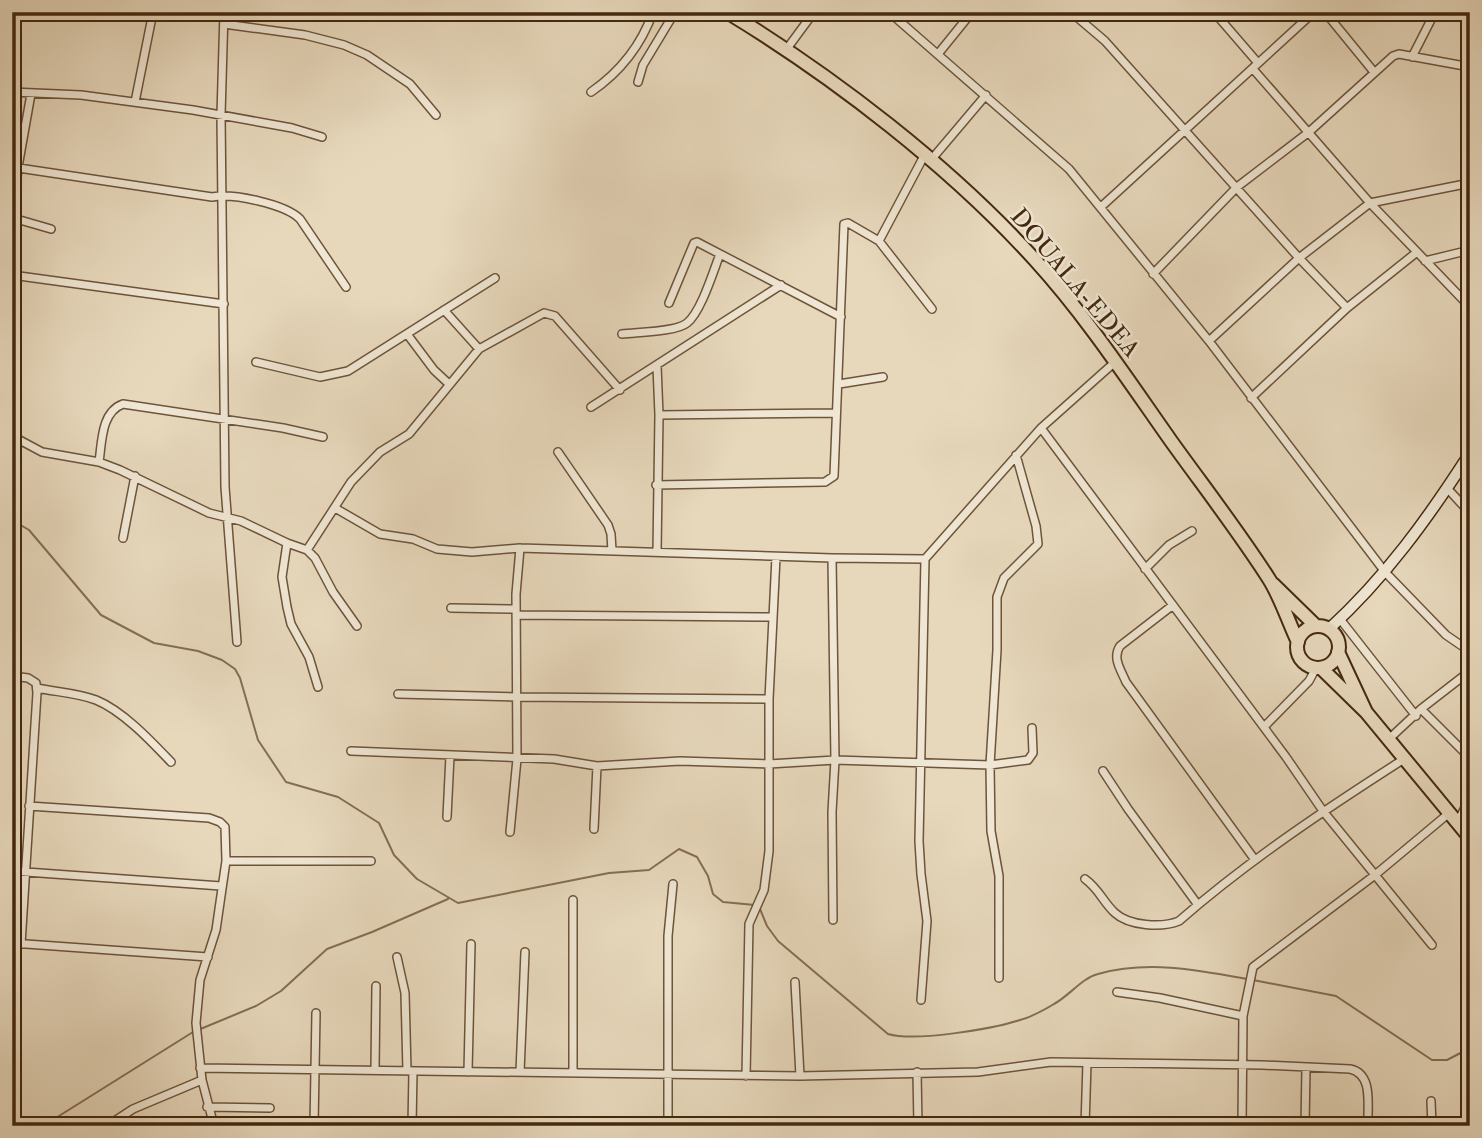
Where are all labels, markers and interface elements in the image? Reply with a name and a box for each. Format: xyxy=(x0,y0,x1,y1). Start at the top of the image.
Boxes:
street label: DOUALA-EDEA xyxy=(1003,202,1147,364)

